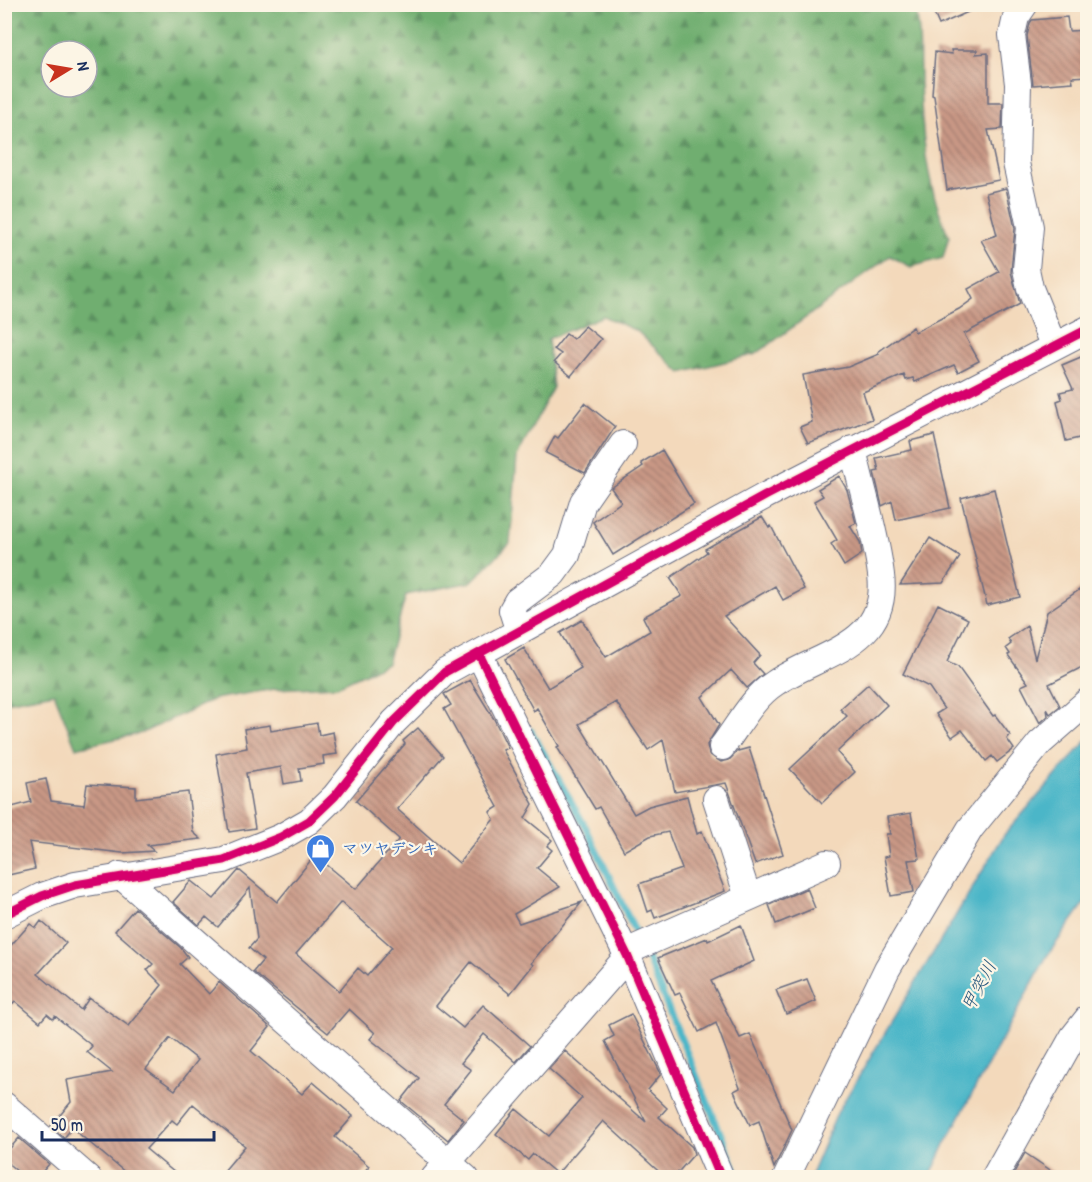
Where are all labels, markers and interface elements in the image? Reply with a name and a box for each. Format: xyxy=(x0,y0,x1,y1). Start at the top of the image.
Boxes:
north arrow xyxy=(39,39,99,99)
text: N xyxy=(72,60,95,73)
shop icon: マツヤデンキ xyxy=(305,832,337,874)
place label: マツヤデンキ xyxy=(342,837,438,859)
water label: 甲突川 xyxy=(955,956,1002,1016)
scale bar xyxy=(42,1104,214,1142)
text: 50 m xyxy=(51,1112,83,1137)

